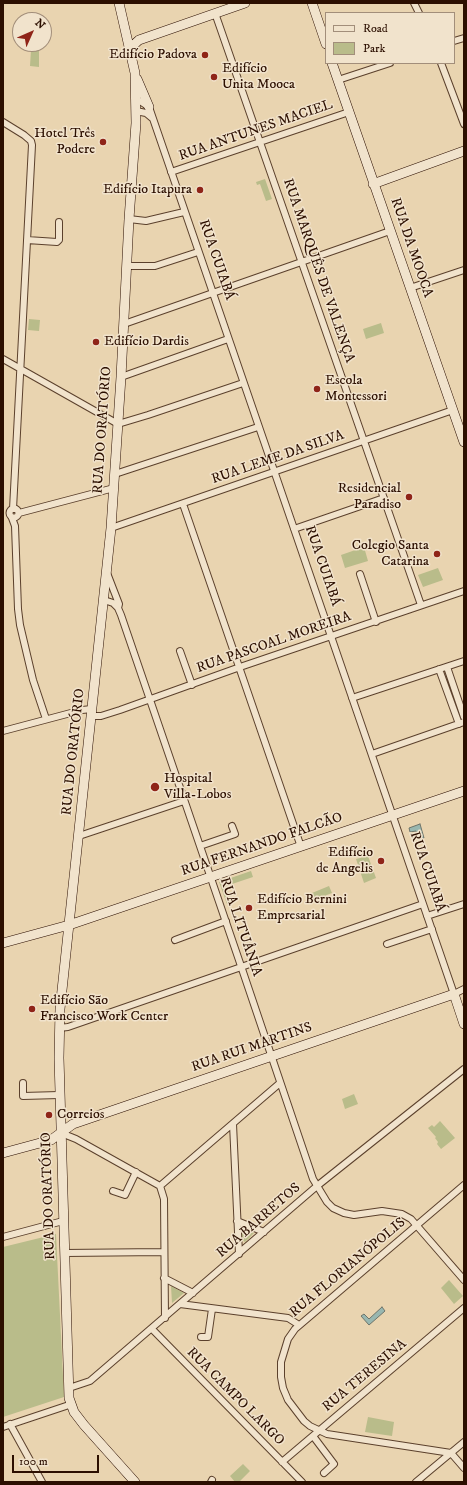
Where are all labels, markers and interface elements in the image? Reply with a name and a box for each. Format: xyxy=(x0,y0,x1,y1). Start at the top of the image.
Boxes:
north arrow xyxy=(12,12,52,52)
legend xyxy=(325,12,455,64)
text: N xyxy=(32,16,48,32)
text: Road xyxy=(363,21,388,36)
text: Park xyxy=(363,41,385,56)
place label: Edifício Padova xyxy=(109,47,197,63)
marker: Edifício Padova xyxy=(200,50,210,60)
place label: Edifício Unita Mooca xyxy=(222,61,295,94)
marker: Edifício Unita Mooca xyxy=(209,72,219,82)
street label: RUA ANTUNES MACIEL xyxy=(177,97,335,165)
place label: Hotel Três Podere xyxy=(34,126,95,158)
marker: Hotel Três Podere xyxy=(98,137,108,147)
street label: RUA MARQUÊS DE VALENÇA xyxy=(279,177,357,365)
place label: Edifício Itapura xyxy=(103,182,192,198)
marker: Edifício Itapura xyxy=(195,185,205,195)
street label: RUA DA MOOCA xyxy=(386,196,436,300)
street label: RUA CUIABÁ xyxy=(194,218,238,302)
place label: Edifício Dardis xyxy=(104,334,189,350)
marker: Edifício Dardis xyxy=(91,337,101,347)
street label: RUA DO ORATÓRIO xyxy=(90,366,116,494)
place label: Escola Montessori xyxy=(325,373,387,406)
marker: Escola Montessori xyxy=(312,384,322,394)
street label: RUA LEME DA SILVA xyxy=(210,427,346,489)
place label: Residencial Paradiso xyxy=(338,481,401,514)
marker: Residencial Paradiso xyxy=(404,492,414,502)
street label: RUA CUIABÁ xyxy=(300,524,344,608)
place label: Colegio Santa Catarina xyxy=(352,538,429,570)
marker: Colegio Santa Catarina xyxy=(432,549,442,559)
street label: RUA PASCOAL MOREIRA xyxy=(195,609,353,677)
street label: RUA DO ORATÓRIO xyxy=(59,688,89,816)
place label: Hospital Villa-Lobos xyxy=(164,771,231,804)
marker: Hospital Villa-Lobos xyxy=(149,781,161,793)
street label: RUA FERNANDO FALCÃO xyxy=(179,809,345,881)
street label: RUA CUIABÁ xyxy=(405,830,449,914)
place label: Edifício de Angelis xyxy=(316,845,373,878)
marker: Edifício de Angelis xyxy=(376,856,386,866)
street label: RUA LITUÂNIA xyxy=(215,875,265,979)
place label: Edifício Bernini Empresarial xyxy=(257,892,347,924)
marker: Edifício Bernini Empresarial xyxy=(244,903,254,913)
place label: Edifício São Francisco Work Center xyxy=(40,993,168,1026)
marker: Edifício São Francisco Work Center xyxy=(27,1004,37,1014)
street label: RUA RUI MARTINS xyxy=(190,1020,314,1076)
place label: Correios xyxy=(57,1107,104,1123)
marker: Correios xyxy=(44,1110,54,1120)
street label: RUA DO ORATÓRIO xyxy=(38,1132,60,1260)
street label: RUA BARRETOS xyxy=(214,1180,304,1262)
street label: RUA FLORIANÓPOLIS xyxy=(287,1215,409,1321)
street label: RUA TERESINA xyxy=(320,1336,410,1416)
street label: RUA CAMPO LARGO xyxy=(183,1345,287,1449)
scale bar xyxy=(14,1447,101,1473)
text: 100 m xyxy=(19,1454,48,1469)

